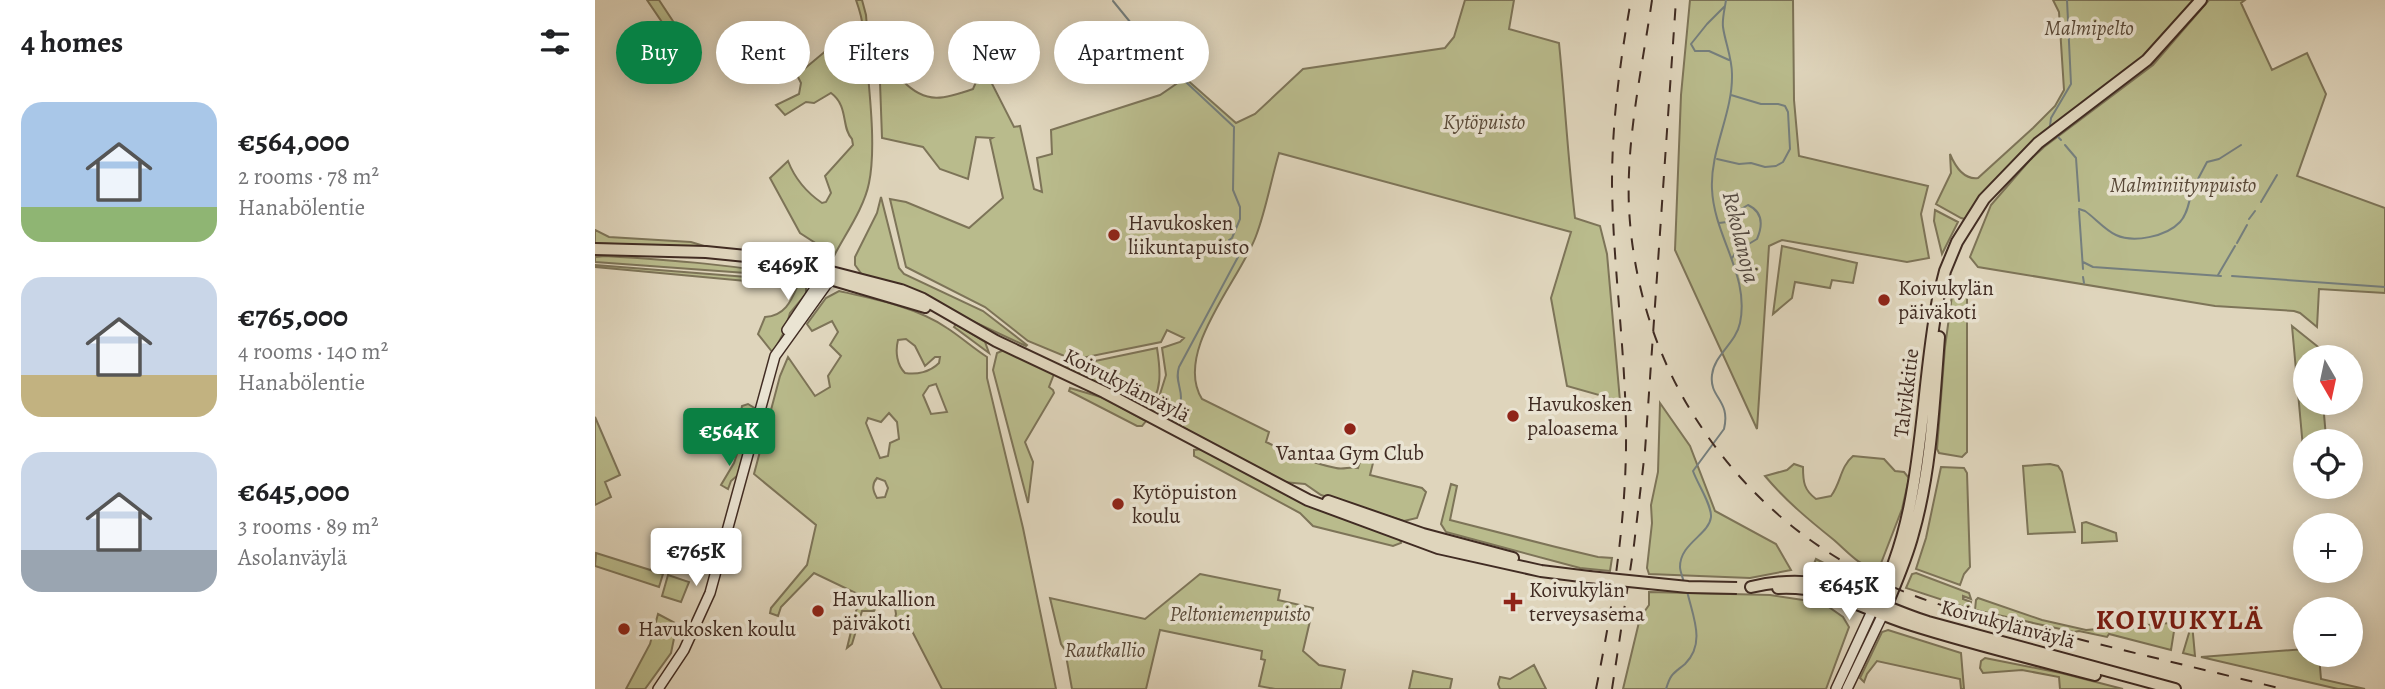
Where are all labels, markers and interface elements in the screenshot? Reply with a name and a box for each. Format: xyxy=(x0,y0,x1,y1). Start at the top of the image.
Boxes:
park label: Malmipelto xyxy=(2044,14,2134,42)
chip: Buy xyxy=(616,21,702,84)
chip: Rent xyxy=(716,21,810,84)
chip: Filters xyxy=(824,21,934,84)
chip: New xyxy=(948,21,1040,84)
chip: Apartment xyxy=(1054,21,1209,84)
text: 4 homes xyxy=(21,22,123,62)
icon: filters xyxy=(536,23,574,61)
park label: Kytöpuisto xyxy=(1443,108,1525,136)
text: €564,000 xyxy=(238,121,349,161)
icon: home xyxy=(77,130,161,214)
text: 2 rooms · 78 m² xyxy=(238,161,379,192)
park label: Malminiitynpuisto xyxy=(2110,171,2256,199)
water label: Rekolanoja xyxy=(1715,188,1767,286)
text: Hanabölentie xyxy=(238,192,365,223)
place label: Havukosken liikuntapuisto xyxy=(1128,209,1249,261)
marker: Havukosken liikuntapuisto xyxy=(1106,227,1122,243)
pin: €469K xyxy=(739,243,837,302)
text: €469K xyxy=(758,249,818,280)
place label: Koivukylän päiväkoti xyxy=(1898,274,1994,326)
marker: Koivukylän päiväkoti xyxy=(1876,292,1892,308)
text: €765,000 xyxy=(238,296,348,336)
icon: home xyxy=(77,305,161,389)
text: 4 rooms · 140 m² xyxy=(238,336,388,367)
street label: Koivukylänväylä xyxy=(1059,341,1195,429)
north arrow xyxy=(2293,345,2363,415)
map controls xyxy=(2293,345,2363,667)
street label: Talvikkitie xyxy=(1887,347,1925,439)
text: Hanabölentie xyxy=(238,367,365,398)
place label: Havukosken paloasema xyxy=(1527,390,1632,442)
pin: €564K xyxy=(680,408,778,468)
marker: Havukosken paloasema xyxy=(1505,408,1521,424)
text: €564K xyxy=(699,415,759,446)
marker: Vantaa Gym Club xyxy=(1342,421,1358,437)
button: locate xyxy=(2293,429,2363,499)
place label: Vantaa Gym Club xyxy=(1275,439,1424,467)
text: €645,000 xyxy=(238,471,349,511)
place label: Kytöpuiston koulu xyxy=(1132,478,1237,530)
icon: home xyxy=(77,480,161,564)
marker: Kytöpuiston koulu xyxy=(1110,496,1126,512)
text: 3 rooms · 89 m² xyxy=(238,511,379,542)
button: + xyxy=(2293,513,2363,583)
pin: €765K xyxy=(647,528,745,588)
text: €765K xyxy=(667,535,725,566)
text: Asolanväylä xyxy=(238,542,347,573)
pin: €645K xyxy=(1800,562,1898,622)
text: €645K xyxy=(1819,569,1879,600)
place label: Koivukylän terveysasema xyxy=(1529,576,1645,628)
place label: Havukallion päiväkoti xyxy=(832,585,935,637)
marker: Koivukylän terveysasema xyxy=(1503,592,1523,612)
street label: Koivukylänväylä xyxy=(1938,593,2079,655)
button: − xyxy=(2293,597,2363,667)
park label: Peltoniemenpuisto xyxy=(1169,600,1311,628)
district label: KOIVUKYLÄ xyxy=(2096,601,2264,639)
marker: Havukallion päiväkoti xyxy=(810,603,826,619)
place label: Havukosken koulu xyxy=(638,615,796,643)
marker: Havukosken koulu xyxy=(616,621,632,637)
park label: Rautkallio xyxy=(1065,636,1145,664)

